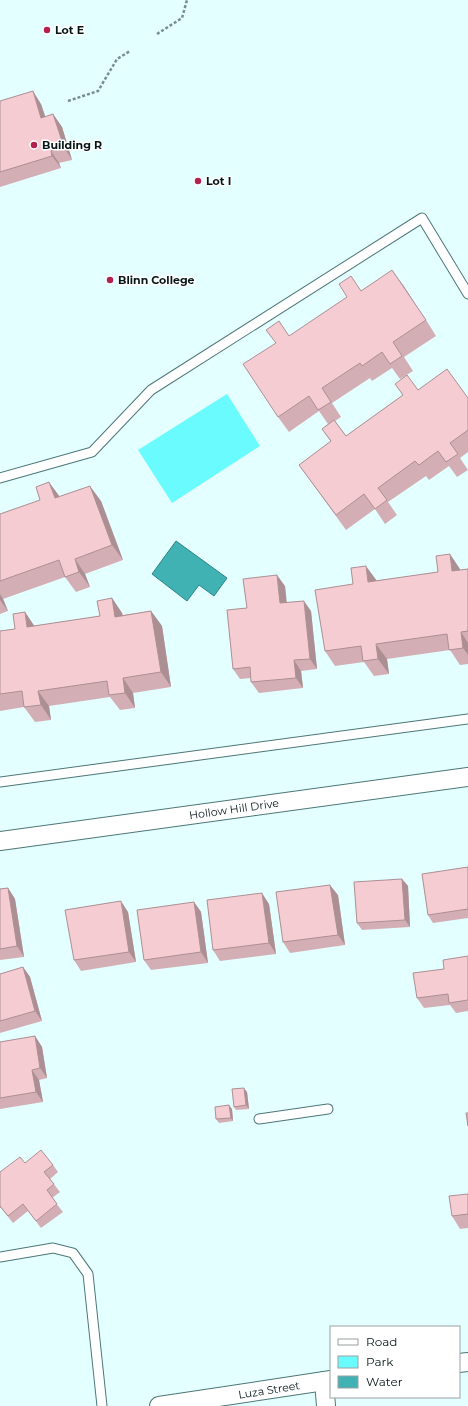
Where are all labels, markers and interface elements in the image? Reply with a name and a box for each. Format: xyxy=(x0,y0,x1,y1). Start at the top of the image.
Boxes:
place label: Lot E xyxy=(55,23,84,37)
marker: Lot E xyxy=(42,25,52,35)
place label: Building R xyxy=(42,138,102,152)
marker: Building R xyxy=(29,140,39,150)
place label: Lot I xyxy=(206,174,231,188)
marker: Lot I xyxy=(193,176,203,186)
place label: Blinn College xyxy=(118,273,195,287)
marker: Blinn College xyxy=(105,275,115,285)
street label: Hollow Hill Drive xyxy=(188,796,280,822)
legend xyxy=(330,1326,460,1398)
text: Road xyxy=(366,1334,397,1349)
text: Park xyxy=(366,1354,394,1369)
text: Water xyxy=(366,1374,403,1389)
street label: Luza Street xyxy=(237,1378,301,1402)

